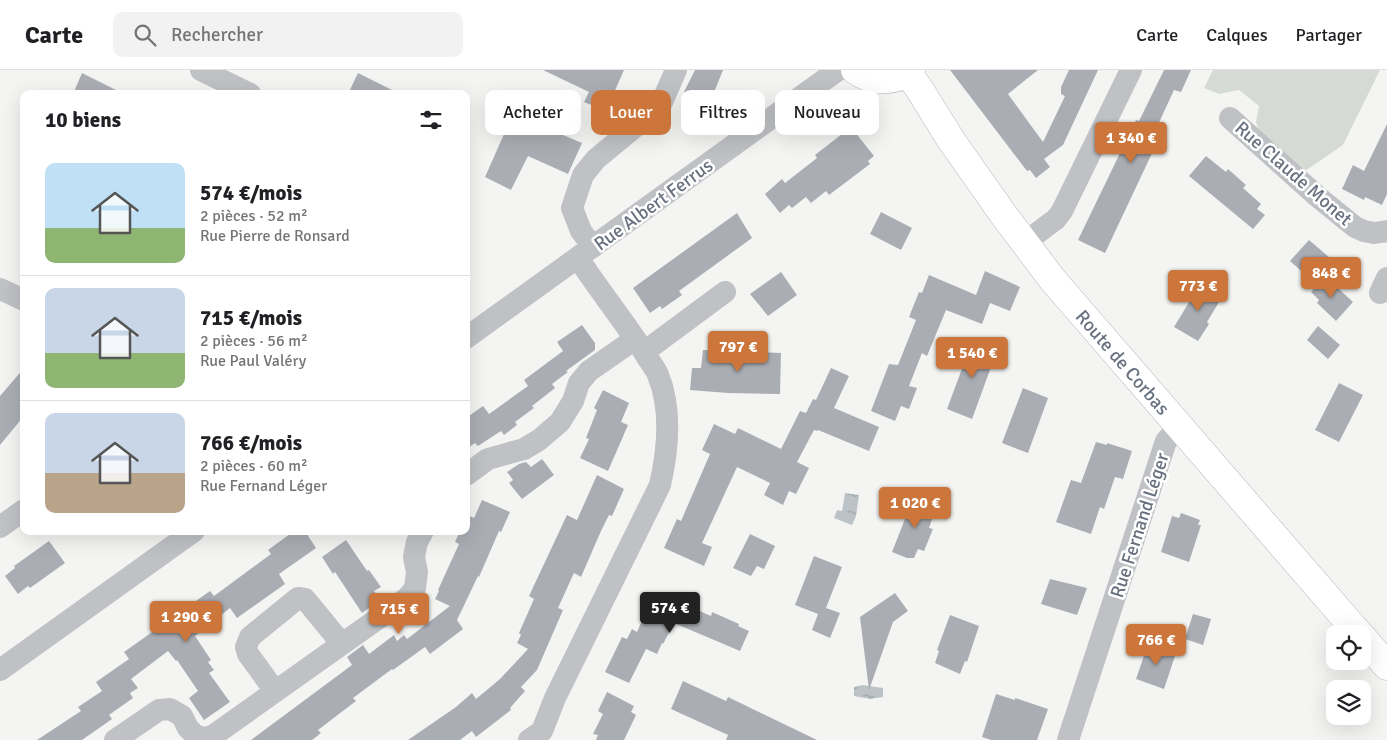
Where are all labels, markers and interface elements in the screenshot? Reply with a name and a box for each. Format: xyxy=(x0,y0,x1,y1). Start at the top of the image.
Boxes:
search box xyxy=(113,12,463,57)
text: Carte xyxy=(25,20,83,50)
icon: search xyxy=(131,21,159,49)
text: Rechercher xyxy=(171,23,263,47)
text: Carte xyxy=(1136,24,1178,46)
text: Calques xyxy=(1206,24,1268,46)
text: Partager xyxy=(1296,24,1362,46)
chip: Acheter xyxy=(485,90,581,135)
chip: Louer xyxy=(591,90,671,135)
chip: Filtres xyxy=(681,90,765,135)
chip: Nouveau xyxy=(775,90,879,135)
icon: filters xyxy=(417,106,445,134)
text: 10 biens xyxy=(45,107,121,133)
street label: Rue Claude Monet xyxy=(1230,116,1357,231)
pin: 1 340 € xyxy=(1085,122,1177,164)
text: 1 340 € xyxy=(1106,128,1156,148)
street label: Rue Albert Ferrus xyxy=(589,154,718,256)
text: 574 €/mois xyxy=(200,180,302,206)
icon: home xyxy=(85,183,145,243)
text: 2 pièces · 52 m² xyxy=(200,206,308,226)
text: Rue Pierre de Ronsard xyxy=(200,226,350,246)
pin: 848 € xyxy=(1296,256,1366,299)
text: 848 € xyxy=(1312,263,1350,283)
pin: 773 € xyxy=(1163,270,1233,312)
text: 773 € xyxy=(1179,276,1217,296)
text: 715 €/mois xyxy=(200,305,302,331)
street label: Route de Corbas xyxy=(1070,305,1174,420)
icon: home xyxy=(85,308,145,368)
pin: 797 € xyxy=(703,330,773,373)
text: 2 pièces · 56 m² xyxy=(200,331,308,351)
pin: 1 540 € xyxy=(926,336,1018,379)
text: 797 € xyxy=(719,337,757,357)
text: 1 540 € xyxy=(947,343,997,363)
text: Rue Paul Valéry xyxy=(200,351,306,371)
text: 766 €/mois xyxy=(200,430,302,456)
icon: home xyxy=(85,433,145,493)
street label: Rue Fernand Léger xyxy=(1105,450,1175,601)
text: 2 pièces · 60 m² xyxy=(200,456,308,476)
text: Rue Fernand Léger xyxy=(200,476,327,496)
pin: 1 020 € xyxy=(869,486,961,529)
text: 1 020 € xyxy=(890,493,940,513)
pin: 715 € xyxy=(364,592,434,635)
pin: 574 € xyxy=(635,592,705,634)
text: 574 € xyxy=(651,598,689,618)
text: 715 € xyxy=(380,599,418,619)
pin: 1 290 € xyxy=(140,600,232,643)
text: 1 290 € xyxy=(161,607,211,627)
pin: 766 € xyxy=(1121,624,1191,666)
map controls xyxy=(1326,625,1371,725)
button: locate xyxy=(1326,625,1371,670)
text: 766 € xyxy=(1137,630,1175,650)
button: layers xyxy=(1326,680,1371,725)

